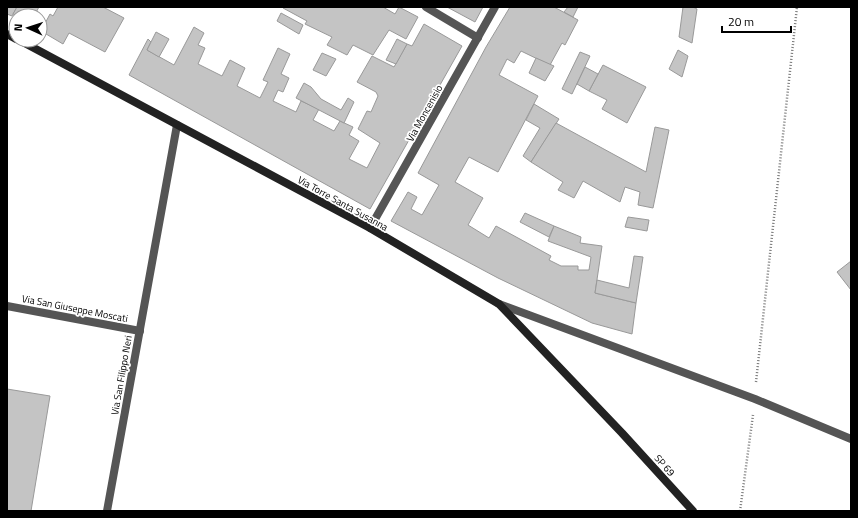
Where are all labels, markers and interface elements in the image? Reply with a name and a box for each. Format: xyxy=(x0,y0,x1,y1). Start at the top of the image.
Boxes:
north arrow xyxy=(8,8,48,48)
scale bar xyxy=(722,8,791,34)
text: 20 m xyxy=(728,12,754,31)
text: N xyxy=(10,23,26,32)
street label: Via Moncenisio xyxy=(403,82,446,145)
street label: Via Torre Santa Susanna xyxy=(295,172,391,235)
street label: Via San Giuseppe Moscati xyxy=(21,291,129,326)
street label: Via San Filippo Neri xyxy=(107,334,136,416)
street label: SP 69 xyxy=(651,451,679,480)

